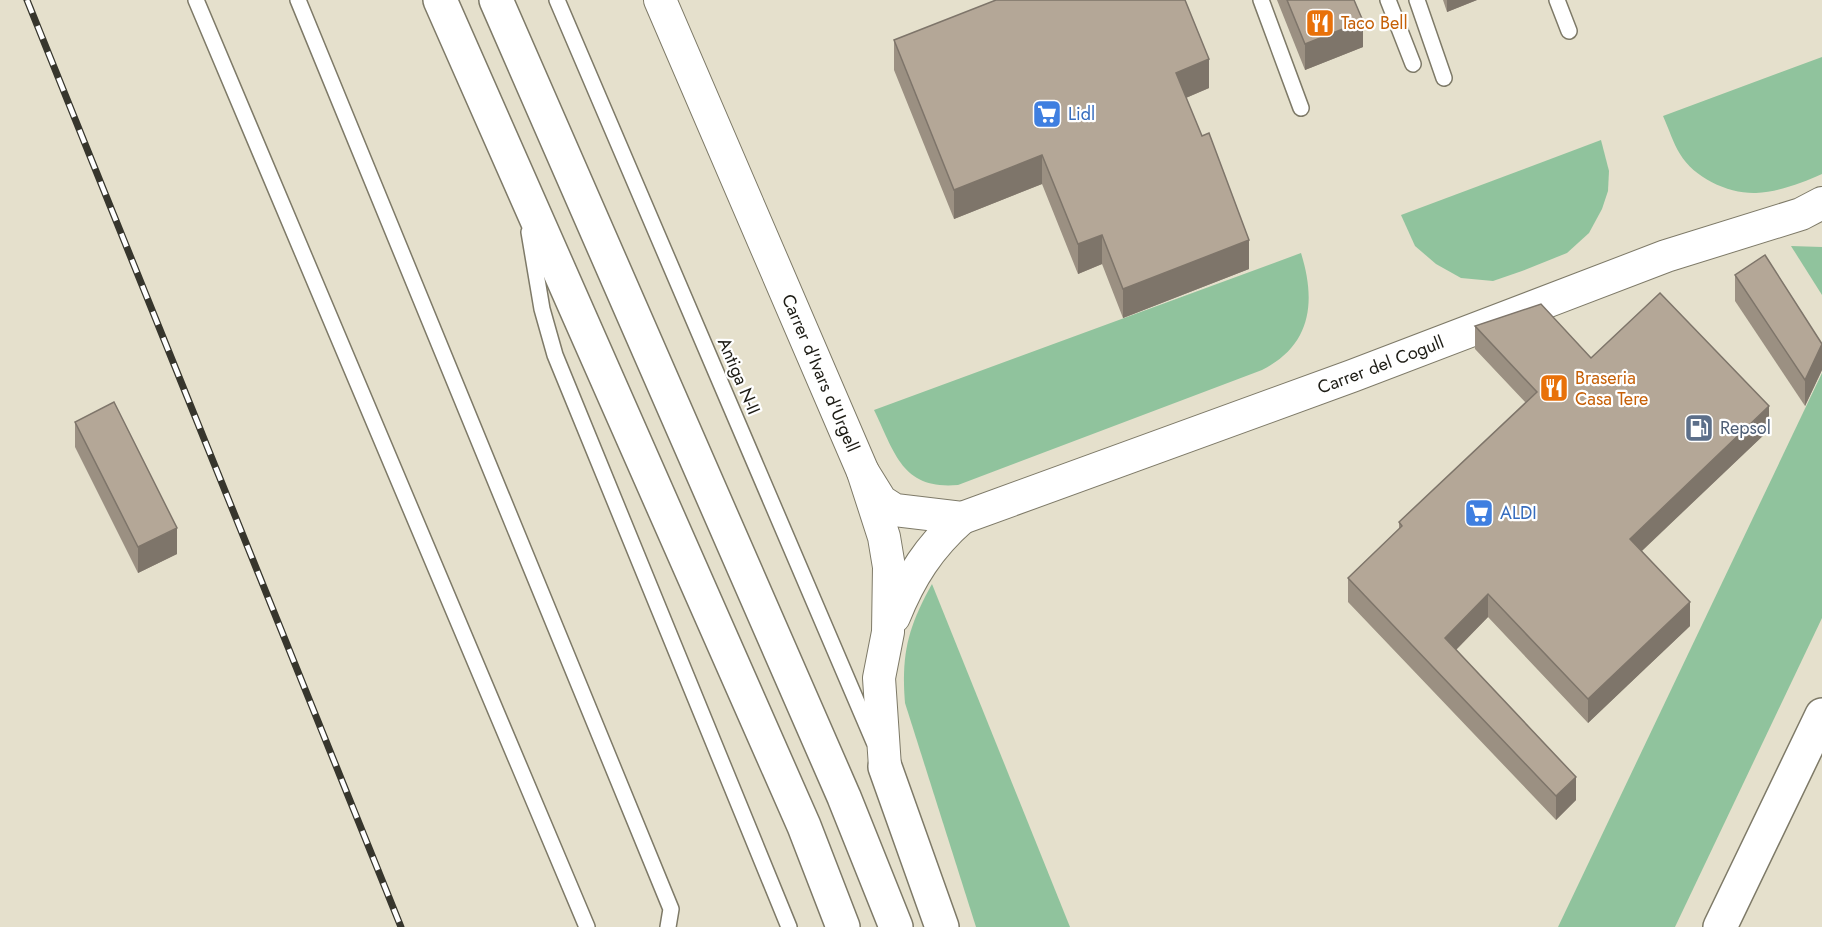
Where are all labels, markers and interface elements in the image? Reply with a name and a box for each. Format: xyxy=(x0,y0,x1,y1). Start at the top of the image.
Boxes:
restaurant icon: Taco Bell xyxy=(1304,7,1336,39)
place label: Taco Bell xyxy=(1341,10,1408,36)
supermarket icon: Lidl xyxy=(1031,98,1063,130)
place label: Lidl xyxy=(1068,101,1095,127)
street label: Carrer d'Ivars d'Urgell xyxy=(775,290,866,456)
street label: Carrer del Cogull xyxy=(1314,329,1448,401)
street label: Antiga N-II xyxy=(711,334,767,418)
place label: Braseria Casa Tere xyxy=(1575,365,1648,412)
restaurant icon: Braseria Casa Tere xyxy=(1538,372,1570,404)
fuel station icon: Repsol xyxy=(1683,412,1715,444)
place label: Repsol xyxy=(1720,415,1771,441)
supermarket icon: ALDI xyxy=(1463,497,1495,529)
place label: ALDI xyxy=(1500,500,1537,526)

